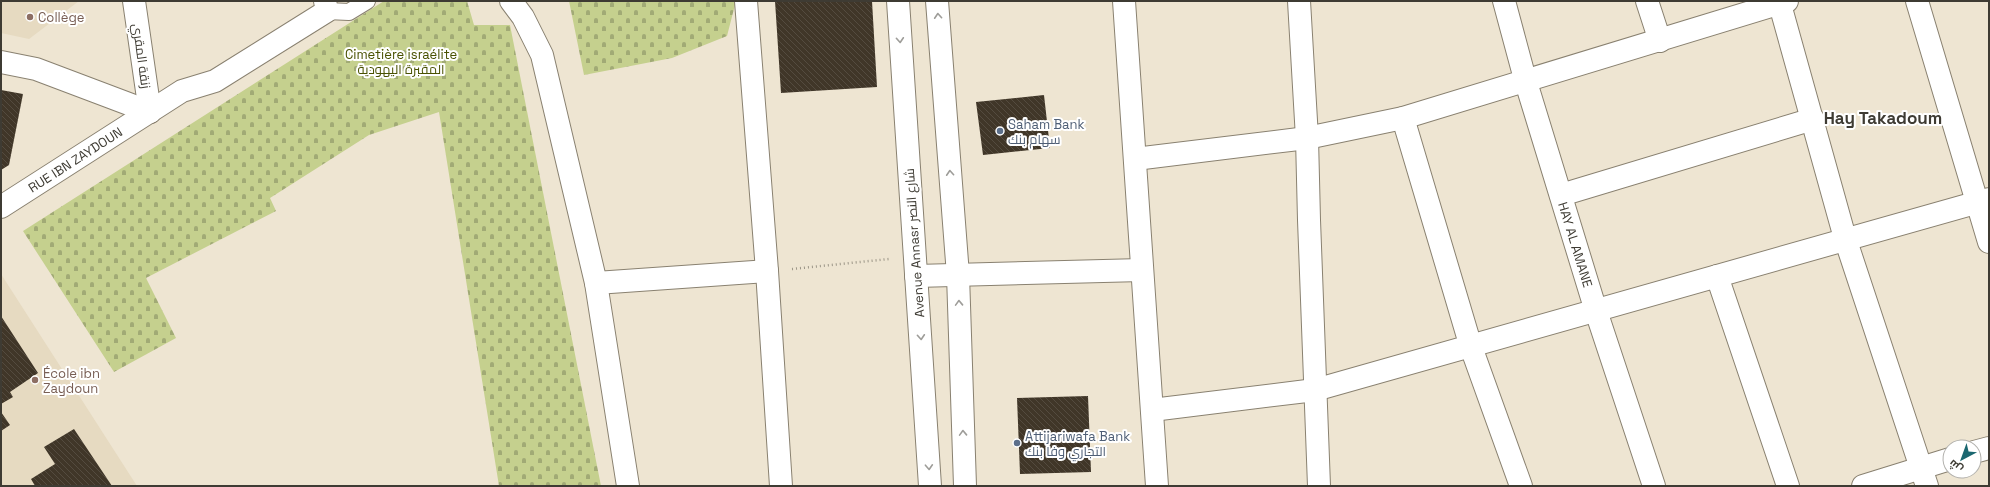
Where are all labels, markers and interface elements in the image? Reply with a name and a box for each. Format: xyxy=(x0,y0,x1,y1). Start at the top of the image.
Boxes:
place label: Collège xyxy=(38,9,85,26)
marker: Collège xyxy=(25,12,35,22)
one-way arrow xyxy=(934,13,943,19)
street label: زنقة المقري xyxy=(127,22,154,90)
one-way arrow xyxy=(896,37,905,43)
park label: Cimetière israélite المقبرة اليهودية xyxy=(345,46,457,78)
district label: Hay Takadoum xyxy=(1824,107,1942,129)
place label: Saham Bank سهام بنك xyxy=(1008,116,1084,149)
street label: RUE IBN ZAYDOUN xyxy=(25,123,126,196)
marker: Saham Bank سهام بنك xyxy=(995,126,1005,136)
street label: Avenue Annasr شارع النصر xyxy=(901,168,928,318)
one-way arrow xyxy=(946,170,955,176)
street label: HAY AL AMANE xyxy=(1554,200,1596,290)
one-way arrow xyxy=(955,300,963,306)
one-way arrow xyxy=(916,334,925,340)
place label: École ibn Zaydoun xyxy=(43,365,100,397)
marker: École ibn Zaydoun xyxy=(30,375,40,385)
place label: Attijariwafa Bank التجاري وفا بنك xyxy=(1025,428,1130,462)
one-way arrow xyxy=(959,430,968,436)
marker: Attijariwafa Bank التجاري وفا بنك xyxy=(1012,438,1022,448)
north arrow xyxy=(1942,439,1982,479)
text: ش xyxy=(1946,457,1965,476)
one-way arrow xyxy=(925,464,934,470)

